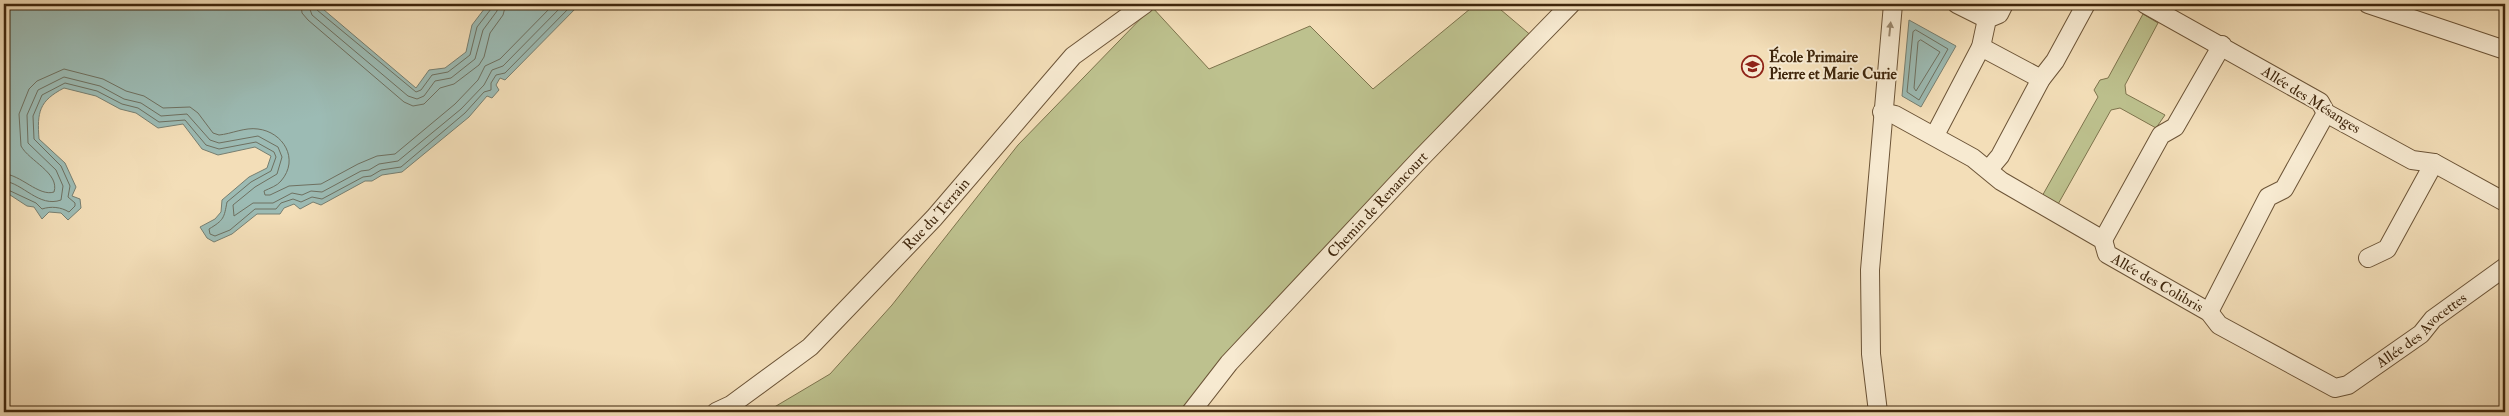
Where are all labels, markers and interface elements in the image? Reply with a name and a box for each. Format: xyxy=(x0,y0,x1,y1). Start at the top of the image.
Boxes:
one-way arrow xyxy=(1887,21,1895,37)
place label: École Primaire Pierre et Marie Curie xyxy=(1769,46,1897,84)
school or university icon: École Primaire Pierre et Marie Curie xyxy=(1741,54,1765,78)
street label: Allée des Mésanges xyxy=(2257,61,2364,138)
street label: Chemin de Renancourt xyxy=(1323,147,1432,262)
street label: Rue du Terrain xyxy=(899,174,974,254)
street label: Allée des Colibris xyxy=(2107,248,2207,316)
street label: Allée des Avocettes xyxy=(2371,288,2470,373)

